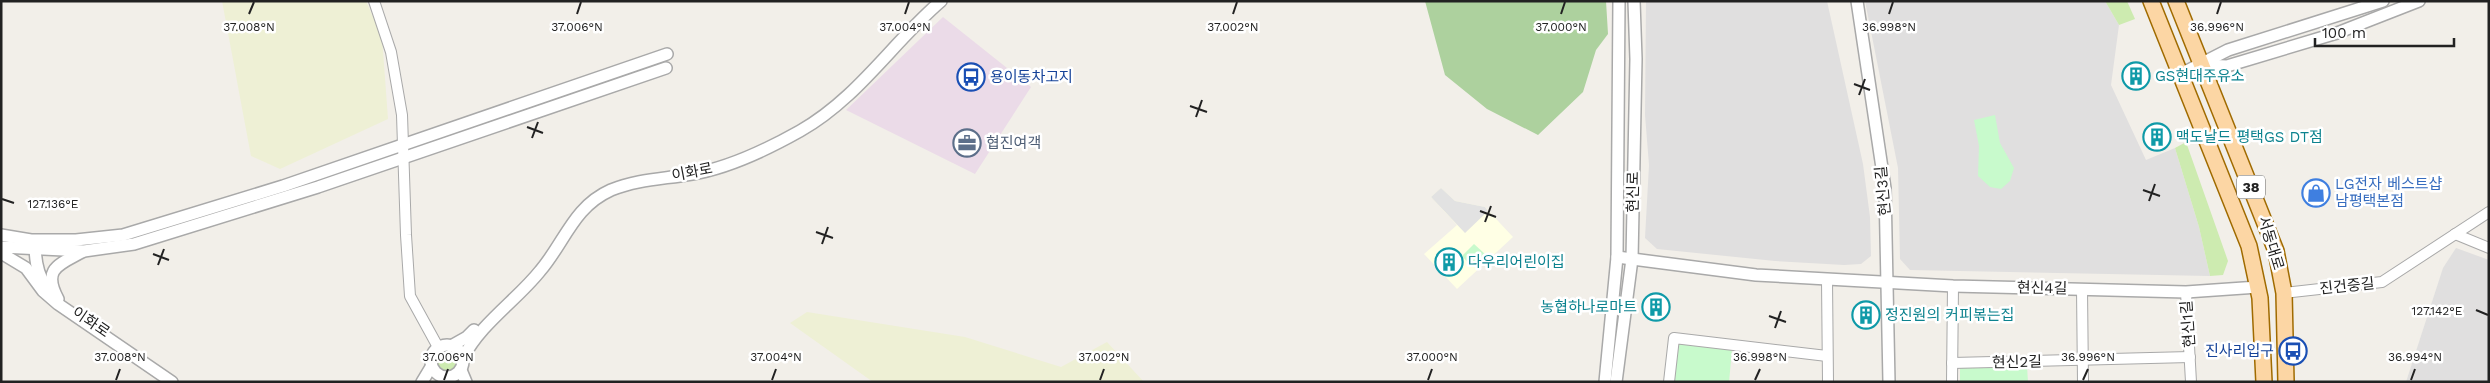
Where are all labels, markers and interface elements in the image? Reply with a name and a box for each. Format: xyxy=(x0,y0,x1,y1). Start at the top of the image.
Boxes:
scale bar xyxy=(2315,15,2454,47)
text: 37.008°N xyxy=(223,20,275,34)
text: 37.006°N xyxy=(551,20,603,34)
text: 37.004°N xyxy=(879,20,931,34)
text: 37.002°N xyxy=(1207,20,1259,34)
text: 37.000°N xyxy=(1535,20,1587,34)
text: 36.998°N xyxy=(1862,20,1916,34)
text: 36.996°N xyxy=(2190,20,2244,34)
text: 100 m xyxy=(2322,24,2366,42)
building icon: GS현대주유소 xyxy=(2121,61,2151,91)
bus stop icon: 용이동차고지 xyxy=(956,62,986,92)
place label: GS현대주유소 xyxy=(2155,67,2245,85)
place label: 용이동차고지 xyxy=(990,68,1073,86)
building icon: 맥도날드 평택GS DT점 xyxy=(2142,122,2172,152)
office icon: 협진여객 xyxy=(952,128,982,158)
place label: 맥도날드 평택GS DT점 xyxy=(2176,128,2323,146)
place label: 협진여객 xyxy=(986,134,1041,152)
street label: 이화로 xyxy=(670,159,714,185)
street label: 현신3길 xyxy=(1872,165,1894,217)
street label: 현신로 xyxy=(1624,171,1642,213)
place label: LG전자 베스트샵 남평택본점 xyxy=(2335,175,2443,210)
road number: 38 xyxy=(2237,176,2265,198)
shop icon: LG전자 베스트샵 남평택본점 xyxy=(2301,178,2331,208)
text: 127.136°E xyxy=(28,197,79,211)
street label: 서동대로 xyxy=(2254,214,2288,272)
building icon: 다우리어린이집 xyxy=(1434,247,1464,277)
place label: 다우리어린이집 xyxy=(1468,253,1565,271)
street label: 진건중길 xyxy=(2319,274,2375,298)
street label: 현신4길 xyxy=(2017,279,2067,297)
building icon: 농협하나로마트 xyxy=(1641,292,1671,322)
place label: 농협하나로마트 xyxy=(1540,298,1637,316)
building icon: 정진원의 커피볶는집 xyxy=(1851,300,1881,330)
street label: 현신1길 xyxy=(2177,300,2199,348)
street label: 이화로 xyxy=(69,303,113,341)
text: 127.142°E xyxy=(2412,304,2463,318)
place label: 정진원의 커피볶는집 xyxy=(1885,306,2014,324)
bus stop icon: 진사리입구 xyxy=(2278,336,2308,366)
place label: 진사리입구 xyxy=(2205,342,2274,360)
text: 37.008°N xyxy=(94,350,146,364)
text: 37.006°N xyxy=(422,350,474,364)
text: 37.004°N xyxy=(750,350,802,364)
text: 37.002°N xyxy=(1078,350,1130,364)
text: 37.000°N xyxy=(1406,350,1458,364)
text: 36.998°N xyxy=(1733,350,1787,364)
text: 36.996°N xyxy=(2061,350,2115,364)
text: 36.994°N xyxy=(2388,350,2442,364)
street label: 현신2길 xyxy=(1992,353,2042,371)

